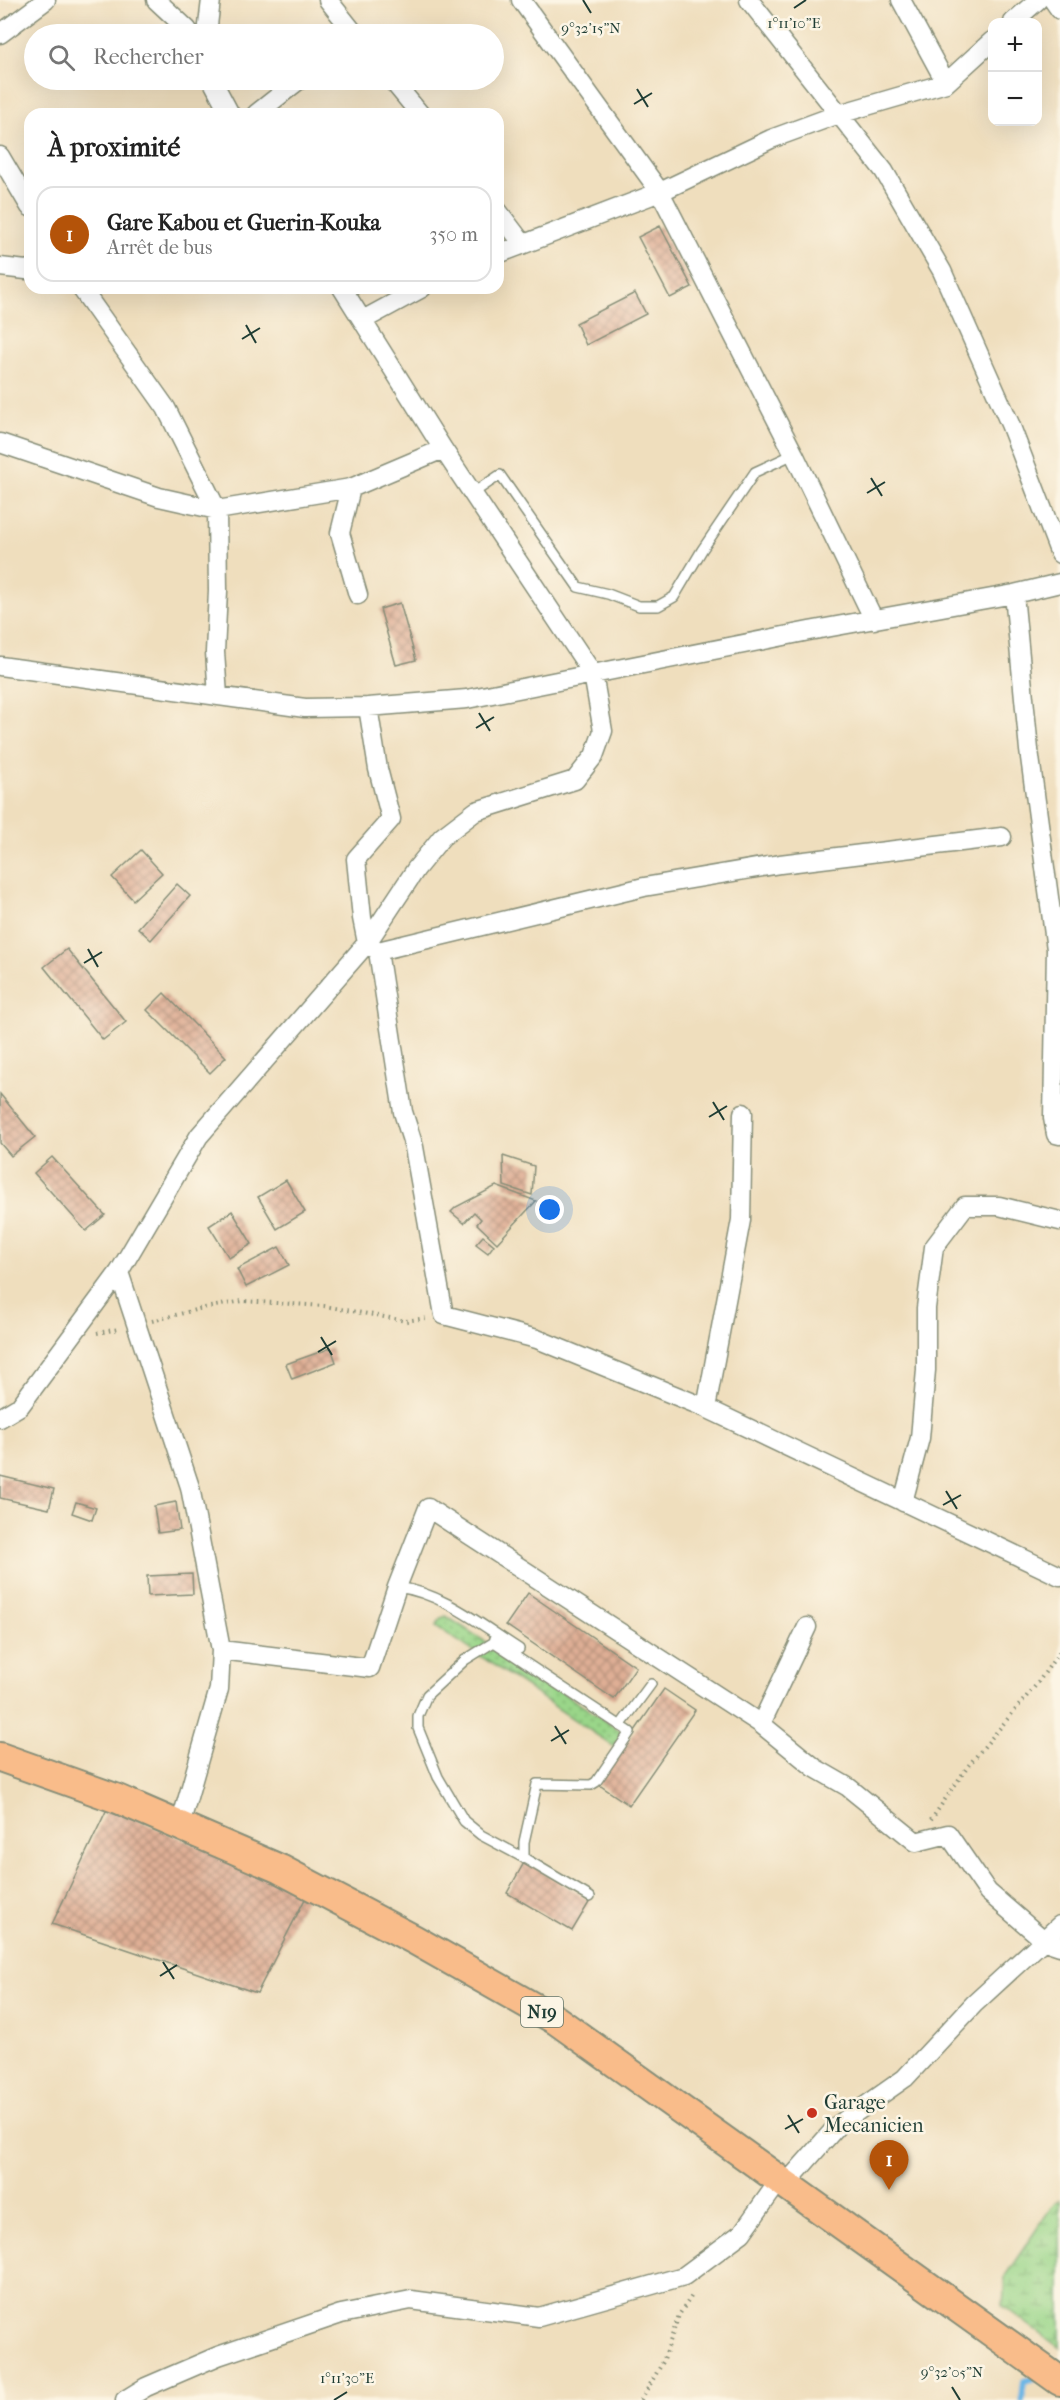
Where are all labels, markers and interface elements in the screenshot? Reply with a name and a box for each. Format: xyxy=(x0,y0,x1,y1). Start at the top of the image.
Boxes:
text: 1°11'10"E xyxy=(767,14,821,32)
map controls xyxy=(988,18,1042,126)
button: + xyxy=(988,18,1042,72)
text: 9°32'15"N xyxy=(561,19,621,37)
search box xyxy=(24,24,504,90)
icon: search xyxy=(45,41,78,74)
text: Rechercher xyxy=(93,44,204,70)
button: − xyxy=(988,72,1042,126)
text: À proximité xyxy=(48,132,180,163)
text: Gare Kabou et Guerin-Kouka xyxy=(107,210,381,236)
text: 1 xyxy=(66,223,73,246)
text: 350 m xyxy=(429,223,478,246)
text: Arrêt de bus xyxy=(107,236,212,259)
your location xyxy=(535,1195,564,1224)
road number: N19 xyxy=(521,1997,563,2027)
place label: Garage Mecanicien xyxy=(824,2091,924,2137)
marker: Garage Mecanicien xyxy=(805,2106,819,2120)
pin: 1 xyxy=(870,2140,908,2190)
text: 9°32'05"N xyxy=(921,2363,984,2381)
text: 1°11'30"E xyxy=(320,2369,374,2387)

